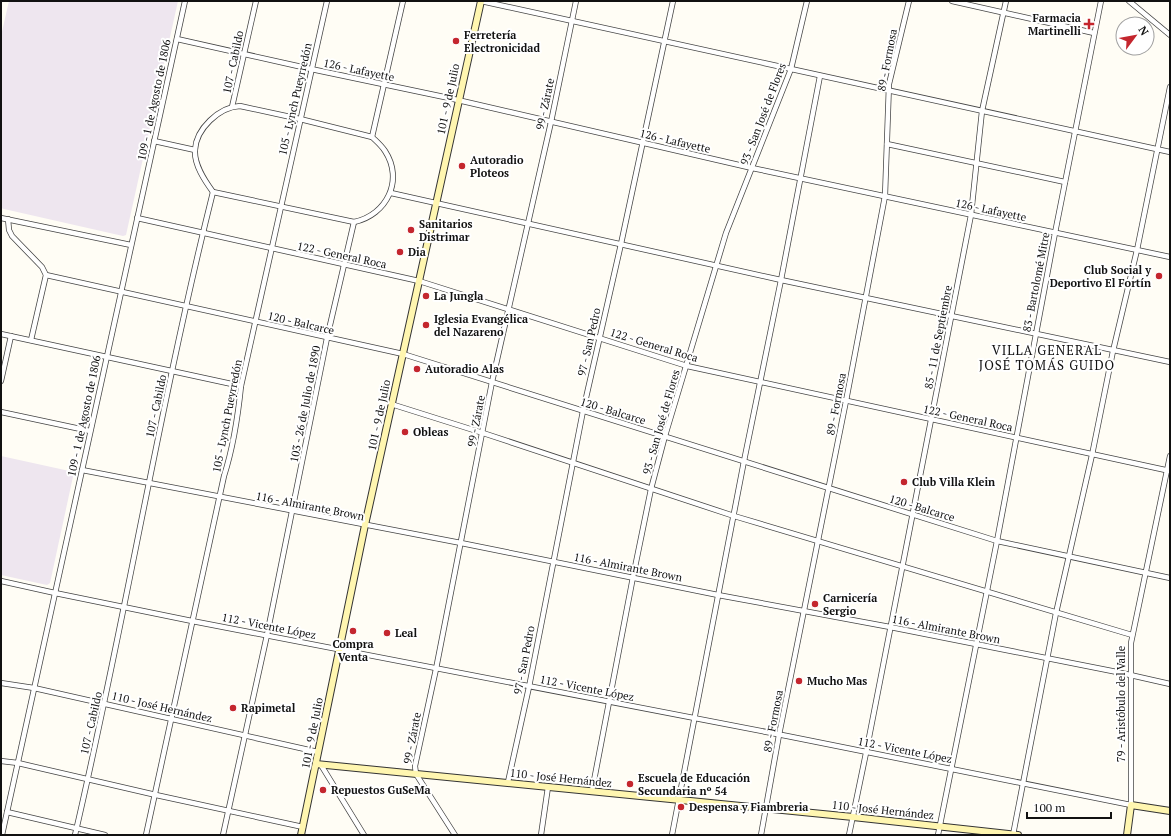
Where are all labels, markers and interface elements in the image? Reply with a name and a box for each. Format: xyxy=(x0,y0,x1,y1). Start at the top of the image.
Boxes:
place label: Farmacia Martinelli xyxy=(1028,11,1081,38)
north arrow xyxy=(1115,16,1155,56)
marker: Farmacia Martinelli xyxy=(1084,19,1094,29)
text: N xyxy=(1135,23,1152,39)
street label: 89 - Formosa xyxy=(874,27,900,92)
place label: Ferretería Electronicidad xyxy=(464,28,540,55)
street label: 107 - Cabildo xyxy=(219,29,247,95)
marker: Ferretería Electronicidad xyxy=(451,36,461,46)
street label: 109 - 1 de Agosto de 1806 xyxy=(134,38,174,162)
street label: 105 - Lynch Pueyrredón xyxy=(275,41,315,157)
street label: 126 - Lafayette xyxy=(322,56,396,84)
street label: 93 - San José de Flores xyxy=(737,61,789,167)
street label: 101 - 9 de Julio xyxy=(434,62,462,136)
street label: 99 - Zárate xyxy=(533,76,557,131)
street label: 126 - Lafayette xyxy=(638,126,712,156)
place label: Autoradio Ploteos xyxy=(470,153,524,180)
marker: Autoradio Ploteos xyxy=(457,161,467,171)
street label: 126 - Lafayette xyxy=(954,196,1028,224)
place label: Sanitarios Distrimar xyxy=(419,217,472,244)
marker: Sanitarios Distrimar xyxy=(406,225,416,235)
street label: 83 - Bartolomé Mitre xyxy=(1019,230,1053,333)
street label: 122 - General Roca xyxy=(296,239,388,271)
place label: Dia xyxy=(408,245,426,259)
marker: Dia xyxy=(395,247,405,257)
place label: Club Social y Deportivo El Fortín xyxy=(1050,263,1151,290)
marker: Club Social y Deportivo El Fortín xyxy=(1154,271,1164,281)
street label: 85 - 11 de Septiembre xyxy=(921,284,955,390)
place label: La Jungla xyxy=(434,289,483,303)
marker: La Jungla xyxy=(421,291,431,301)
street label: 97 - San Pedro xyxy=(574,306,604,378)
street label: 120 - Balcarce xyxy=(266,309,336,338)
place label: Iglesia Evangélica del Nazareno xyxy=(434,312,528,339)
marker: Iglesia Evangélica del Nazareno xyxy=(421,320,431,330)
street label: 122 - General Roca xyxy=(608,325,700,365)
district label: VILLA GENERAL JOSÉ TOMÁS GUIDO xyxy=(979,341,1115,374)
street label: 103 - 26 de Julio de 1890 xyxy=(287,344,323,464)
street label: 109 - 1 de Agosto de 1806 xyxy=(64,354,104,478)
street label: 105 - Lynch Pueyrredón xyxy=(209,358,245,474)
place label: Autoradio Alas xyxy=(425,362,504,376)
marker: Autoradio Alas xyxy=(412,364,422,374)
street label: 93 - San José de Flores xyxy=(639,368,683,476)
street label: 89 - Formosa xyxy=(823,371,849,436)
street label: 107 - Cabildo xyxy=(142,373,170,439)
street label: 101 - 9 de Julio xyxy=(365,378,393,452)
street label: 99 - Zárate xyxy=(464,393,488,448)
street label: 120 - Balcarce xyxy=(579,394,648,428)
street label: 122 - General Roca xyxy=(922,402,1014,434)
place label: Obleas xyxy=(413,425,448,439)
marker: Obleas xyxy=(400,427,410,437)
place label: Club Villa Klein xyxy=(912,475,995,489)
marker: Club Villa Klein xyxy=(899,477,909,487)
street label: 116 - Almirante Brown xyxy=(255,489,366,523)
street label: 120 - Balcarce xyxy=(888,491,957,525)
street label: 116 - Almirante Brown xyxy=(573,550,684,584)
place label: Carnicería Sergio xyxy=(823,591,877,618)
marker: Carnicería Sergio xyxy=(810,599,820,609)
street label: 112 - Vicente López xyxy=(221,610,317,642)
street label: 116 - Almirante Brown xyxy=(891,612,1002,646)
street label: 97 - San Pedro xyxy=(510,624,538,696)
marker: Compra Venta xyxy=(348,626,358,636)
place label: Leal xyxy=(395,626,417,640)
marker: Leal xyxy=(382,628,392,638)
place label: Compra Venta xyxy=(332,637,374,664)
street label: 79 - Aristóbulo del Valle xyxy=(1114,645,1128,762)
street label: 112 - Vicente López xyxy=(539,672,635,704)
place label: Mucho Mas xyxy=(807,674,867,688)
marker: Mucho Mas xyxy=(794,676,804,686)
street label: 89 - Formosa xyxy=(760,688,786,753)
street label: 110 - José Hernández xyxy=(110,689,214,725)
street label: 107 - Cabildo xyxy=(77,690,105,756)
street label: 101 - 9 de Julio xyxy=(298,696,326,770)
place label: Rapimetal xyxy=(241,701,296,715)
marker: Rapimetal xyxy=(228,703,238,713)
street label: 99 - Zárate xyxy=(400,710,424,765)
street label: 112 - Vicente López xyxy=(857,734,953,766)
street label: 110 - José Hernández xyxy=(509,766,613,790)
place label: Escuela de Educación Secundaria nº 54 xyxy=(638,771,750,798)
marker: Escuela de Educación Secundaria nº 54 xyxy=(625,779,635,789)
place label: Repuestos GuSeMa xyxy=(331,783,431,797)
marker: Repuestos GuSeMa xyxy=(318,785,328,795)
scale bar xyxy=(1027,794,1111,820)
street label: 110 - José Hernández xyxy=(831,798,935,822)
place label: Despensa y Fiambreria xyxy=(689,800,808,814)
text: 100 m xyxy=(1033,800,1066,815)
marker: Despensa y Fiambreria xyxy=(676,802,686,812)

